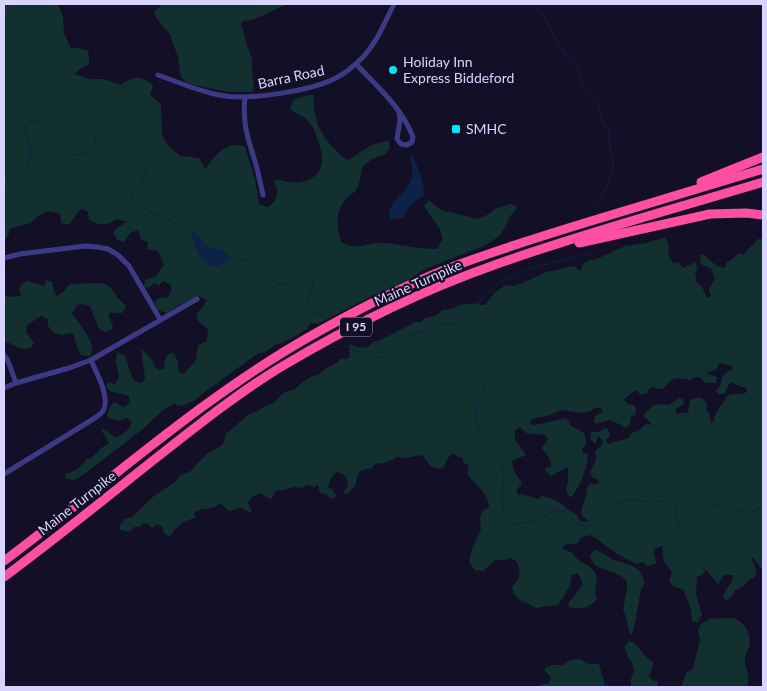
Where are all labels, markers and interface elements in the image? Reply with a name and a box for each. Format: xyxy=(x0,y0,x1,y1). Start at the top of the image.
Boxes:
place label: Holiday Inn Express Biddeford xyxy=(403,53,514,86)
street label: Barra Road xyxy=(256,61,326,92)
marker: Holiday Inn Express Biddeford xyxy=(387,64,399,76)
place label: SMHC xyxy=(466,120,507,137)
marker: SMHC xyxy=(450,123,462,135)
street label: Maine Turnpike xyxy=(371,256,464,309)
road number: I 95 xyxy=(340,318,372,337)
street label: Maine Turnpike xyxy=(34,467,119,538)

